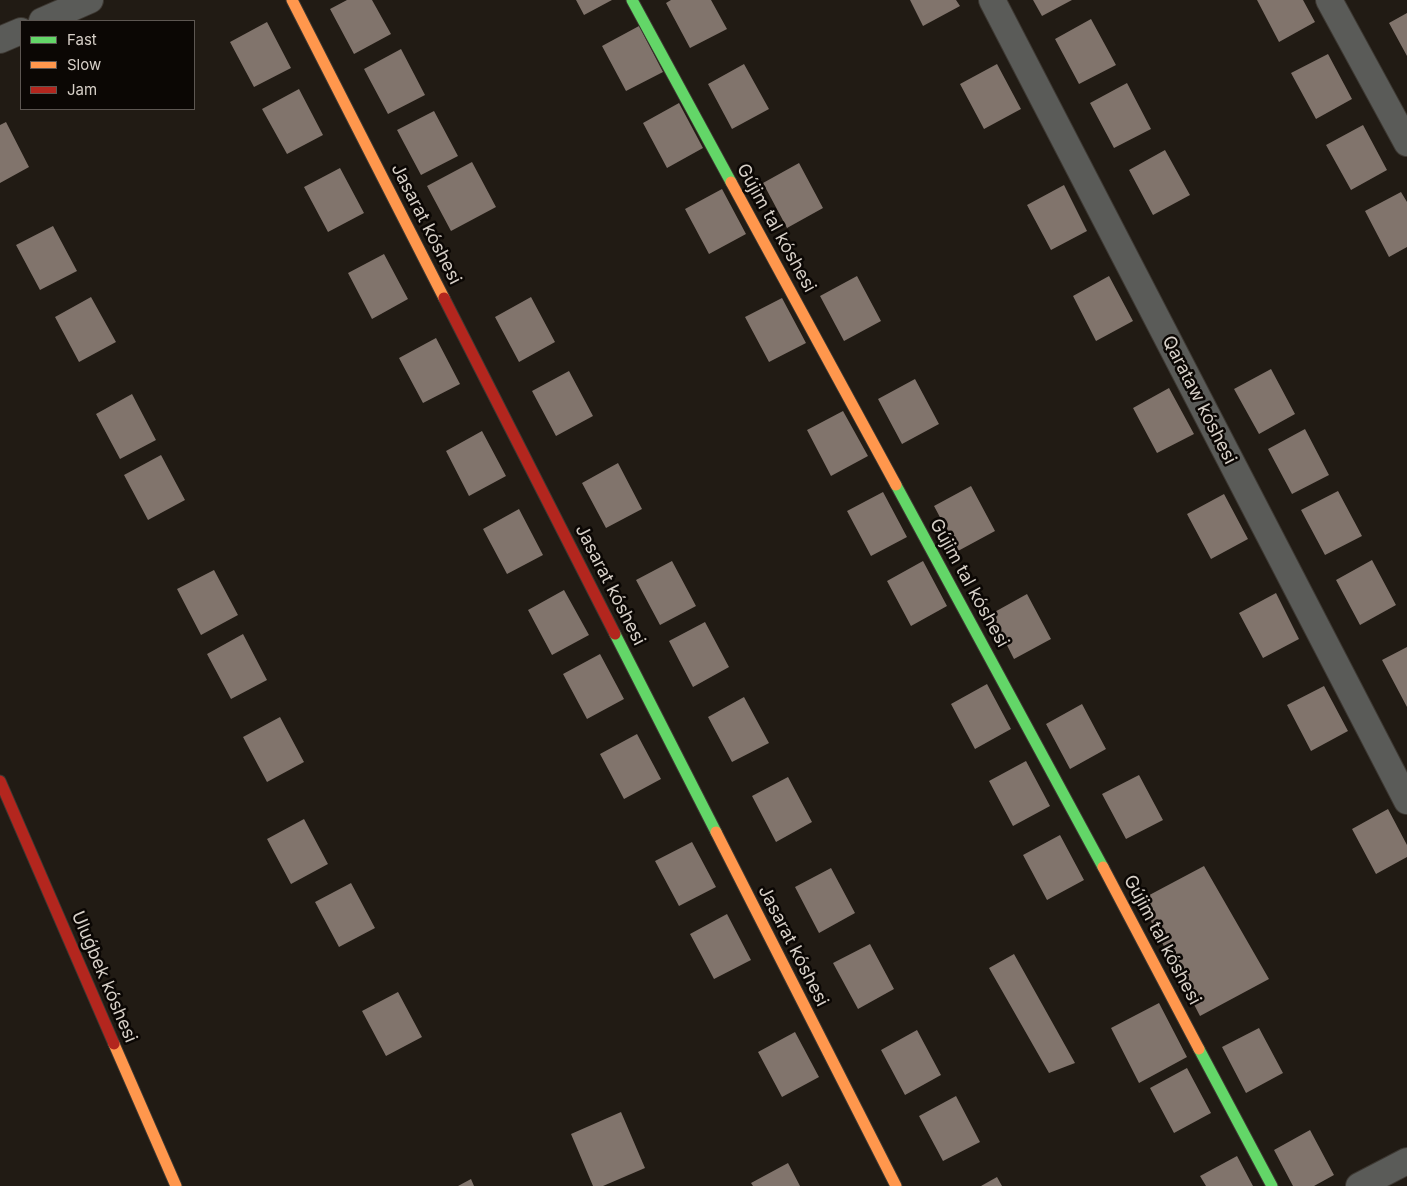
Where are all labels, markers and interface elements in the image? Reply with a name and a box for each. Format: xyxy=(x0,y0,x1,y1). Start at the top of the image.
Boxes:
legend xyxy=(20,20,195,110)
text: Fast xyxy=(67,30,97,49)
text: Slow xyxy=(67,55,101,74)
text: Jam xyxy=(67,80,97,99)
street label: Jasarat kóshesi xyxy=(386,160,466,288)
street label: Gújim tal kóshesi xyxy=(732,160,820,296)
street label: Qarataw kóshesi xyxy=(1157,332,1241,468)
street label: Gújim tal kóshesi xyxy=(925,515,1013,651)
street label: Jasarat kóshesi xyxy=(570,521,650,649)
street label: Gújim tal kóshesi xyxy=(1119,871,1205,1009)
street label: Jasarat kóshesi xyxy=(753,882,833,1010)
street label: Uluǵbek kóshesi xyxy=(67,908,141,1046)

